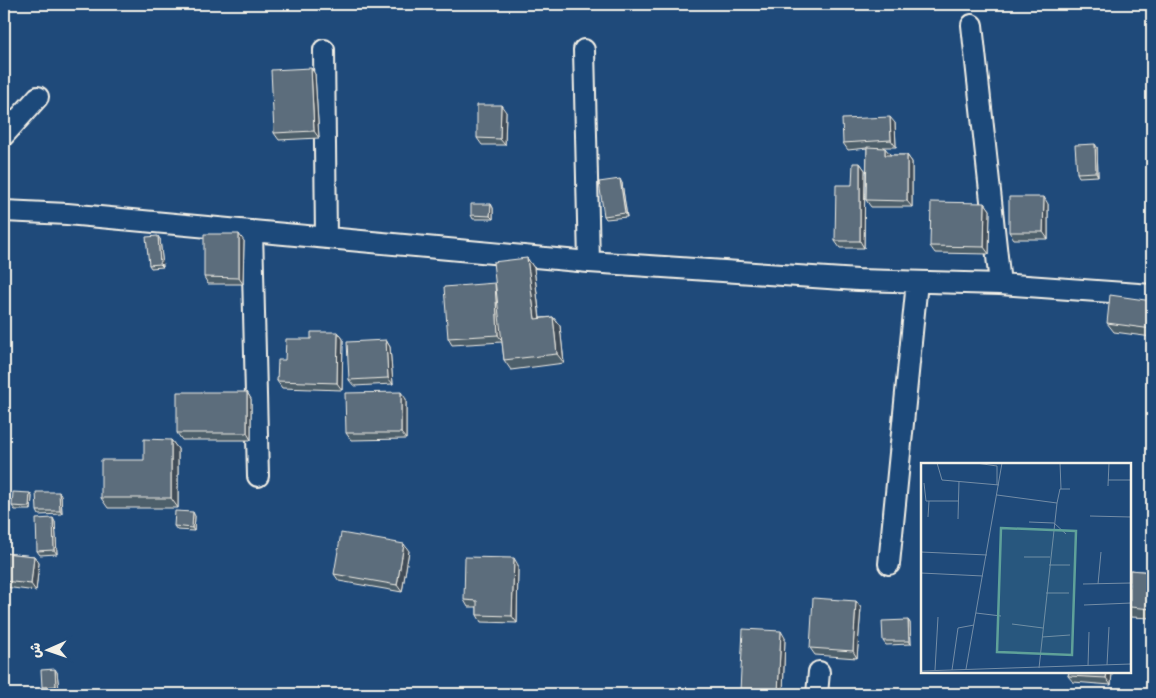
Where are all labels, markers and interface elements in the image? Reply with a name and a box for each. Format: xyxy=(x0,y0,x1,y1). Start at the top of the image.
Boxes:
inset map xyxy=(921,463,1131,673)
north arrow xyxy=(22,626,72,676)
text: ش xyxy=(23,642,48,659)

